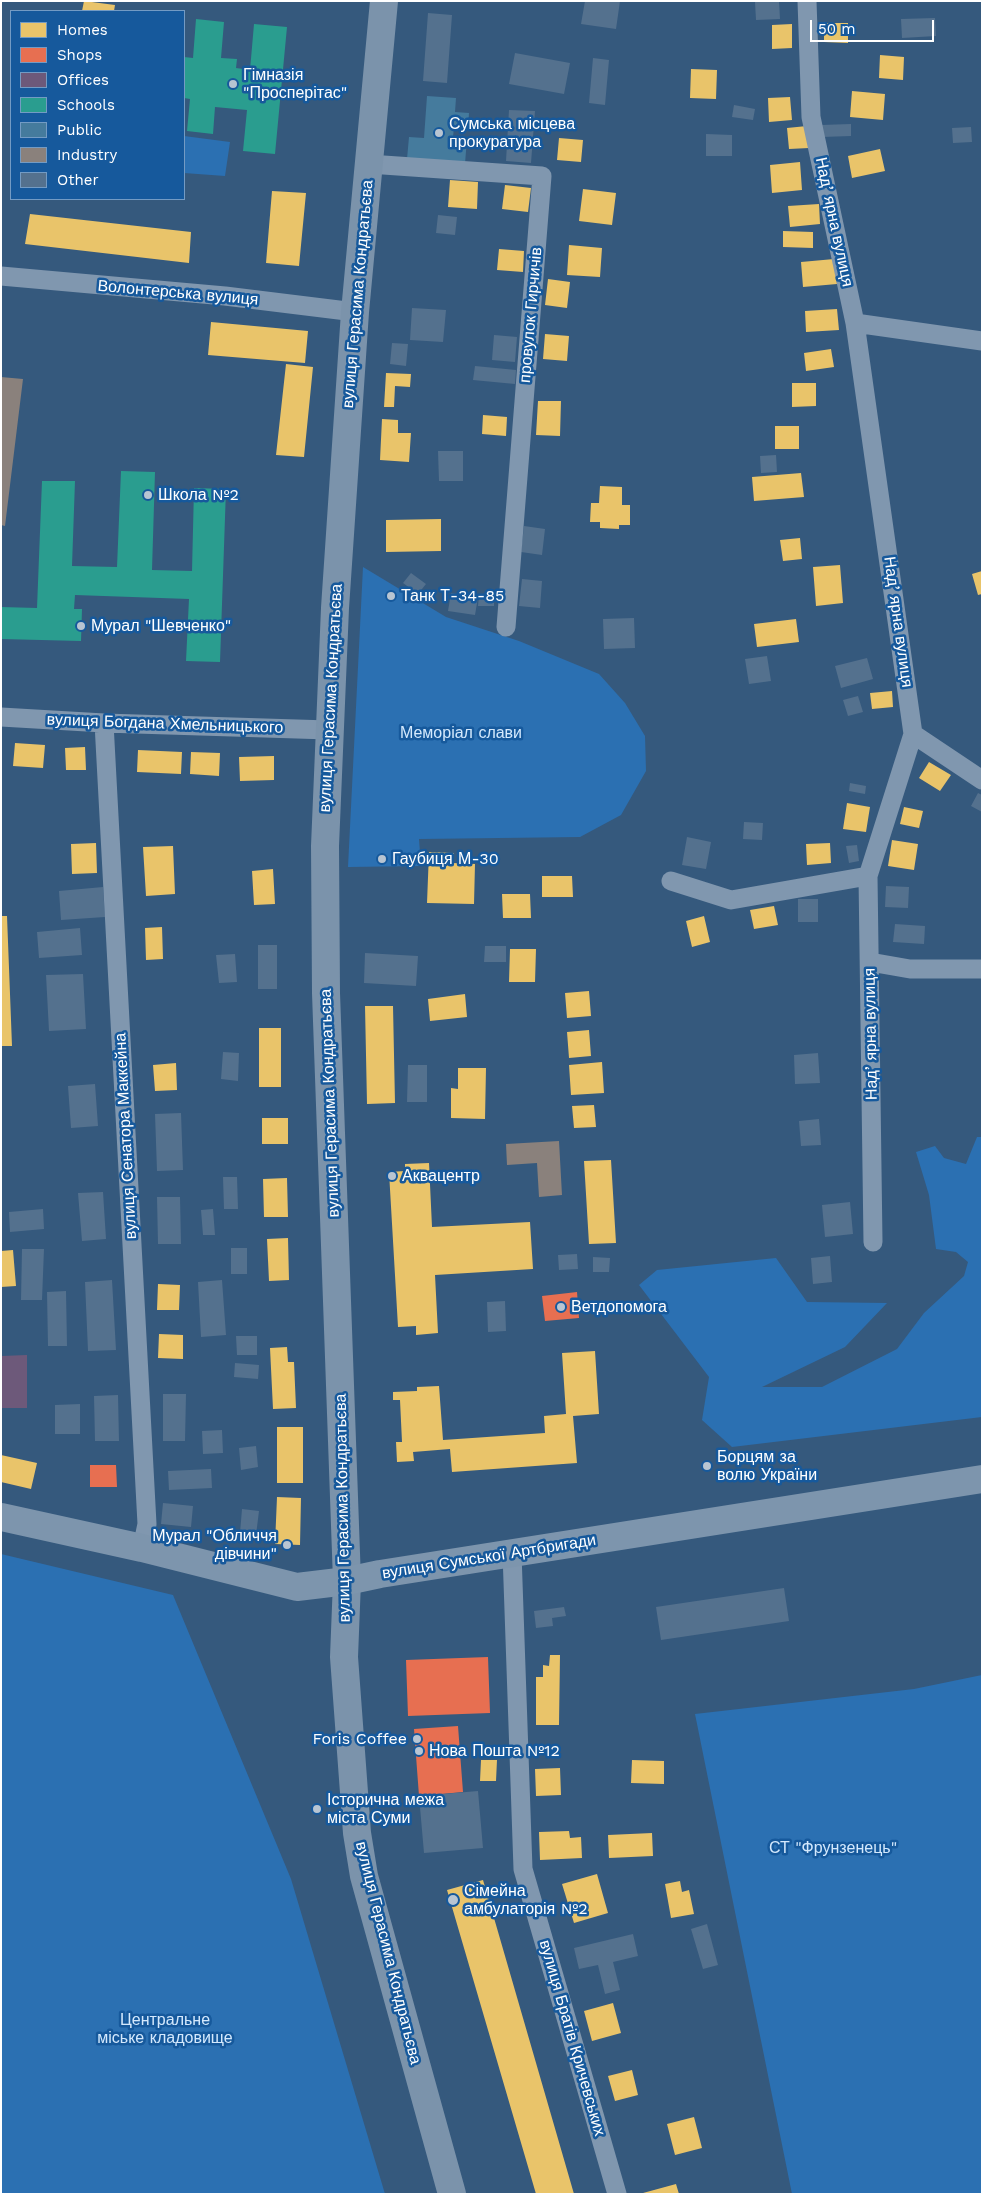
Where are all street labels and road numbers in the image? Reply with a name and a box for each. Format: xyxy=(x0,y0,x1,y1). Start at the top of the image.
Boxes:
street label: Надʼярна вулиця xyxy=(811,155,857,289)
street label: вулиця Герасима Кондратьєва xyxy=(338,179,378,409)
street label: провулок Гирчичів xyxy=(516,246,546,384)
street label: Волонтерська вулиця xyxy=(97,276,259,310)
street label: Надʼярна вулиця xyxy=(879,555,917,689)
street label: вулиця Герасима Кондратьєва xyxy=(315,583,347,813)
street label: вулиця Богдана Хмельницького xyxy=(46,710,284,738)
street label: Надʼярна вулиця xyxy=(860,968,882,1100)
street label: вулиця Герасима Кондратьєва xyxy=(316,988,344,1218)
street label: вулиця Сенатора Маккейна xyxy=(111,1032,141,1240)
street label: вулиця Герасима Кондратьєва xyxy=(331,1393,355,1623)
street label: вулиця Сумської Артбригади xyxy=(381,1531,597,1583)
street label: вулиця Герасима Кондратьєва xyxy=(351,1840,425,2066)
street label: вулиця Братів Кричевських xyxy=(535,1938,609,2138)

